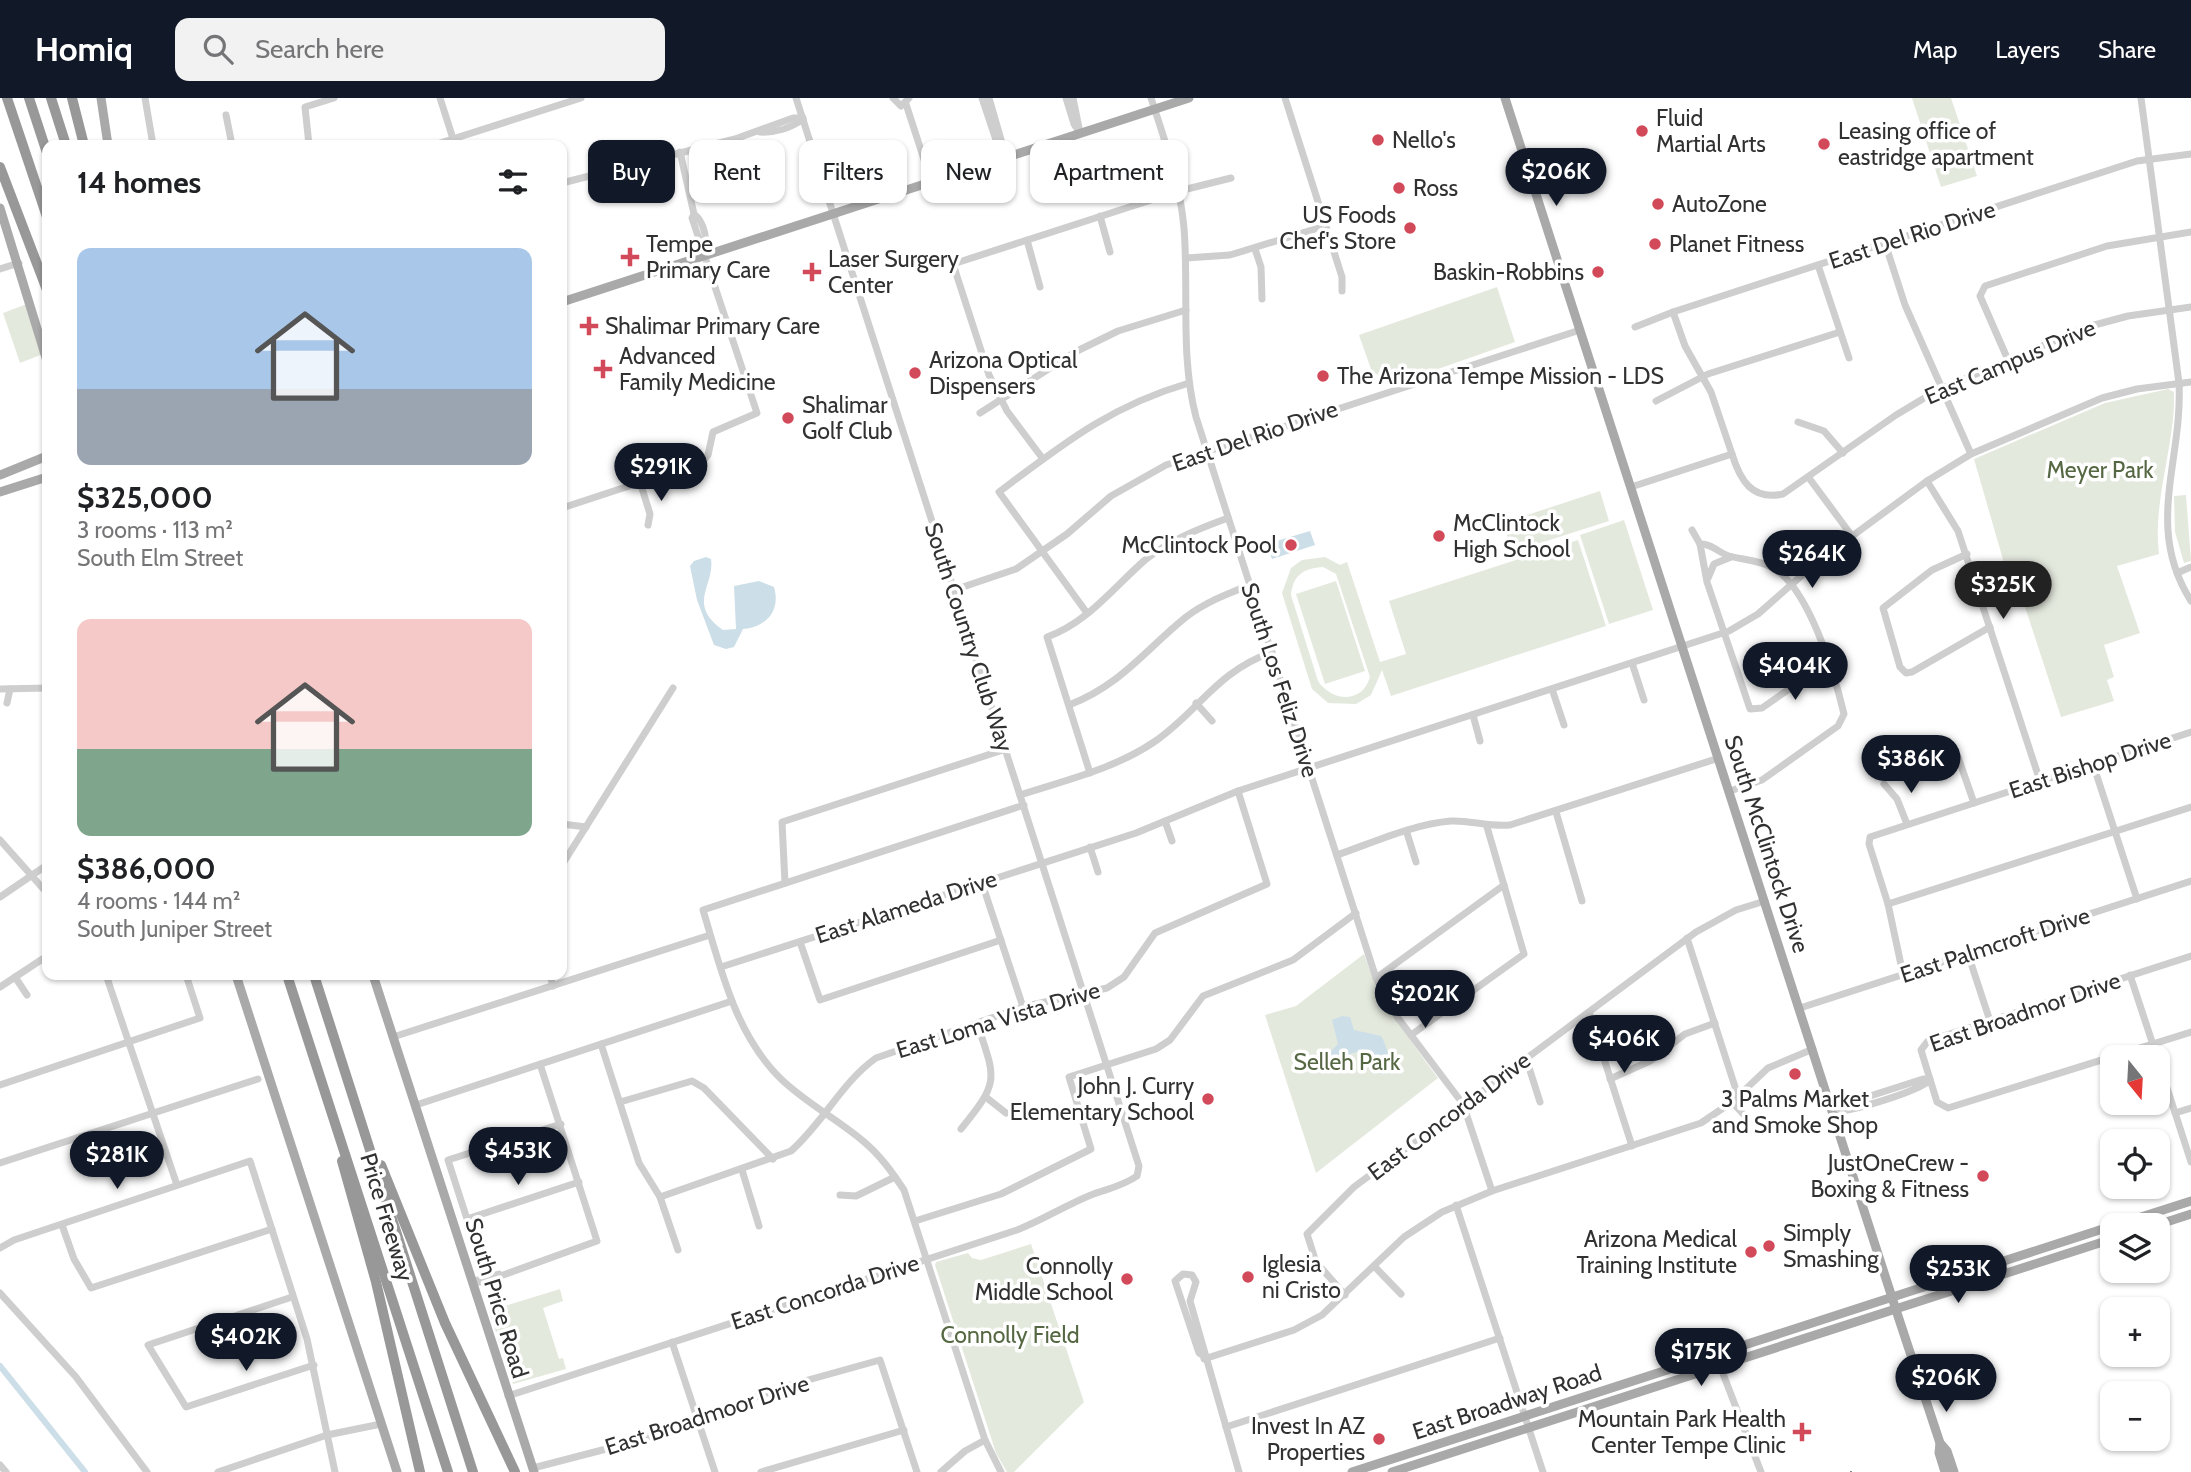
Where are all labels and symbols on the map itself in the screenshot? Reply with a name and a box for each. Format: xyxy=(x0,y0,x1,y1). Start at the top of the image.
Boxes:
place label: Fluid Martial Arts xyxy=(1656,104,1766,158)
place label: Leasing office of eastridge apartment xyxy=(1838,117,2034,171)
marker: Fluid Martial Arts xyxy=(1634,123,1650,139)
place label: Nello's xyxy=(1392,126,1456,154)
marker: Nello's xyxy=(1370,132,1386,148)
marker: Leasing office of eastridge apartment xyxy=(1816,136,1832,152)
pin: $206K xyxy=(1507,148,1605,208)
place label: Ross xyxy=(1413,174,1458,202)
marker: Ross xyxy=(1391,180,1407,196)
place label: AutoZone xyxy=(1672,190,1767,218)
street label: East Del Rio Drive xyxy=(1825,195,1999,275)
marker: AutoZone xyxy=(1650,196,1666,212)
place label: US Foods Chef's Store xyxy=(1279,201,1396,255)
marker: US Foods Chef's Store xyxy=(1402,220,1418,236)
place label: Tempe Primary Care xyxy=(646,230,771,284)
place label: Planet Fitness xyxy=(1669,230,1804,258)
marker: Planet Fitness xyxy=(1647,236,1663,252)
place label: Laser Surgery Center xyxy=(828,245,959,299)
marker: Tempe Primary Care xyxy=(620,247,640,267)
place label: Baskin-Robbins xyxy=(1433,258,1584,286)
marker: Laser Surgery Center xyxy=(802,262,822,282)
marker: Baskin-Robbins xyxy=(1590,264,1606,280)
place label: Shalimar Primary Care xyxy=(605,312,820,340)
street label: East Campus Drive xyxy=(1920,313,2100,411)
marker: Shalimar Primary Care xyxy=(579,316,599,336)
place label: Advanced Family Medicine xyxy=(619,342,776,396)
place label: Arizona Optical Dispensers xyxy=(929,346,1078,400)
marker: Advanced Family Medicine xyxy=(593,359,613,379)
place label: The Arizona Tempe Mission - LDS xyxy=(1337,362,1664,390)
marker: Arizona Optical Dispensers xyxy=(907,365,923,381)
marker: The Arizona Tempe Mission - LDS xyxy=(1315,368,1331,384)
place label: Shalimar Golf Club xyxy=(802,391,893,445)
street label: East Del Rio Drive xyxy=(1169,394,1342,477)
marker: Shalimar Golf Club xyxy=(780,410,796,426)
pin: $291K xyxy=(612,444,710,503)
park label: Meyer Park xyxy=(2046,456,2154,484)
place label: McClintock High School xyxy=(1453,509,1571,563)
street label: South Country Club Way xyxy=(919,519,1019,755)
marker: McClintock High School xyxy=(1431,528,1447,544)
place label: McClintock Pool xyxy=(1121,531,1278,559)
pin: $264K xyxy=(1763,531,1861,590)
marker: McClintock Pool xyxy=(1283,537,1299,553)
pin: $325K xyxy=(1954,561,2052,621)
street label: South Los Feliz Drive xyxy=(1235,579,1325,781)
pin: $404K xyxy=(1746,642,1844,702)
street label: East Bishop Drive xyxy=(2005,726,2175,804)
street label: South McClintock Drive xyxy=(1719,732,1815,957)
pin: $386K xyxy=(1862,736,1960,795)
street label: East Alameda Drive xyxy=(812,864,1001,950)
street label: East Palmcroft Drive xyxy=(1897,901,2094,989)
street label: East Broadmor Drive xyxy=(1926,966,2124,1058)
pin: $202K xyxy=(1376,970,1474,1030)
street label: East Loma Vista Drive xyxy=(893,976,1103,1064)
pin: $406K xyxy=(1575,1016,1673,1075)
north arrow xyxy=(2100,1045,2170,1115)
street label: East Concorda Drive xyxy=(1362,1046,1536,1186)
park label: Selleh Park xyxy=(1294,1048,1401,1076)
marker: 3 Palms Market and Smoke Shop xyxy=(1787,1066,1803,1082)
place label: John J. Curry Elementary School xyxy=(1010,1072,1195,1126)
place label: 3 Palms Market and Smoke Shop xyxy=(1712,1085,1878,1139)
marker: John J. Curry Elementary School xyxy=(1200,1091,1216,1107)
pin: $453K xyxy=(469,1128,567,1187)
pin: $281K xyxy=(68,1132,166,1191)
street label: Price Freeway xyxy=(354,1149,420,1285)
place label: JustOneCrew - Boxing & Fitness xyxy=(1810,1149,1969,1203)
marker: JustOneCrew - Boxing & Fitness xyxy=(1975,1168,1991,1184)
street label: South Price Road xyxy=(459,1215,535,1381)
place label: Simply Smashing xyxy=(1783,1219,1879,1273)
place label: Arizona Medical Training Institute xyxy=(1577,1225,1738,1279)
marker: Simply Smashing xyxy=(1761,1238,1777,1254)
marker: Arizona Medical Training Institute xyxy=(1743,1244,1759,1260)
pin: $253K xyxy=(1909,1246,2007,1305)
street label: East Concorda Drive xyxy=(727,1248,923,1336)
place label: Iglesia ni Cristo xyxy=(1262,1250,1341,1304)
place label: Connolly Middle School xyxy=(975,1252,1114,1306)
marker: Iglesia ni Cristo xyxy=(1240,1269,1256,1285)
marker: Connolly Middle School xyxy=(1119,1271,1135,1287)
pin: $402K xyxy=(197,1314,295,1373)
park label: Connolly Field xyxy=(941,1321,1079,1349)
pin: $175K xyxy=(1652,1328,1750,1388)
pin: $206K xyxy=(1897,1354,1995,1414)
street label: East Broadway Road xyxy=(1409,1358,1605,1446)
street label: East Broadmoor Drive xyxy=(602,1369,813,1461)
place label: Mountain Park Health Center Tempe Clinic xyxy=(1578,1405,1786,1459)
place label: Invest In AZ Properties xyxy=(1251,1412,1365,1466)
marker: Mountain Park Health Center Tempe Clinic xyxy=(1792,1422,1812,1442)
marker: Invest In AZ Properties xyxy=(1371,1431,1387,1447)

